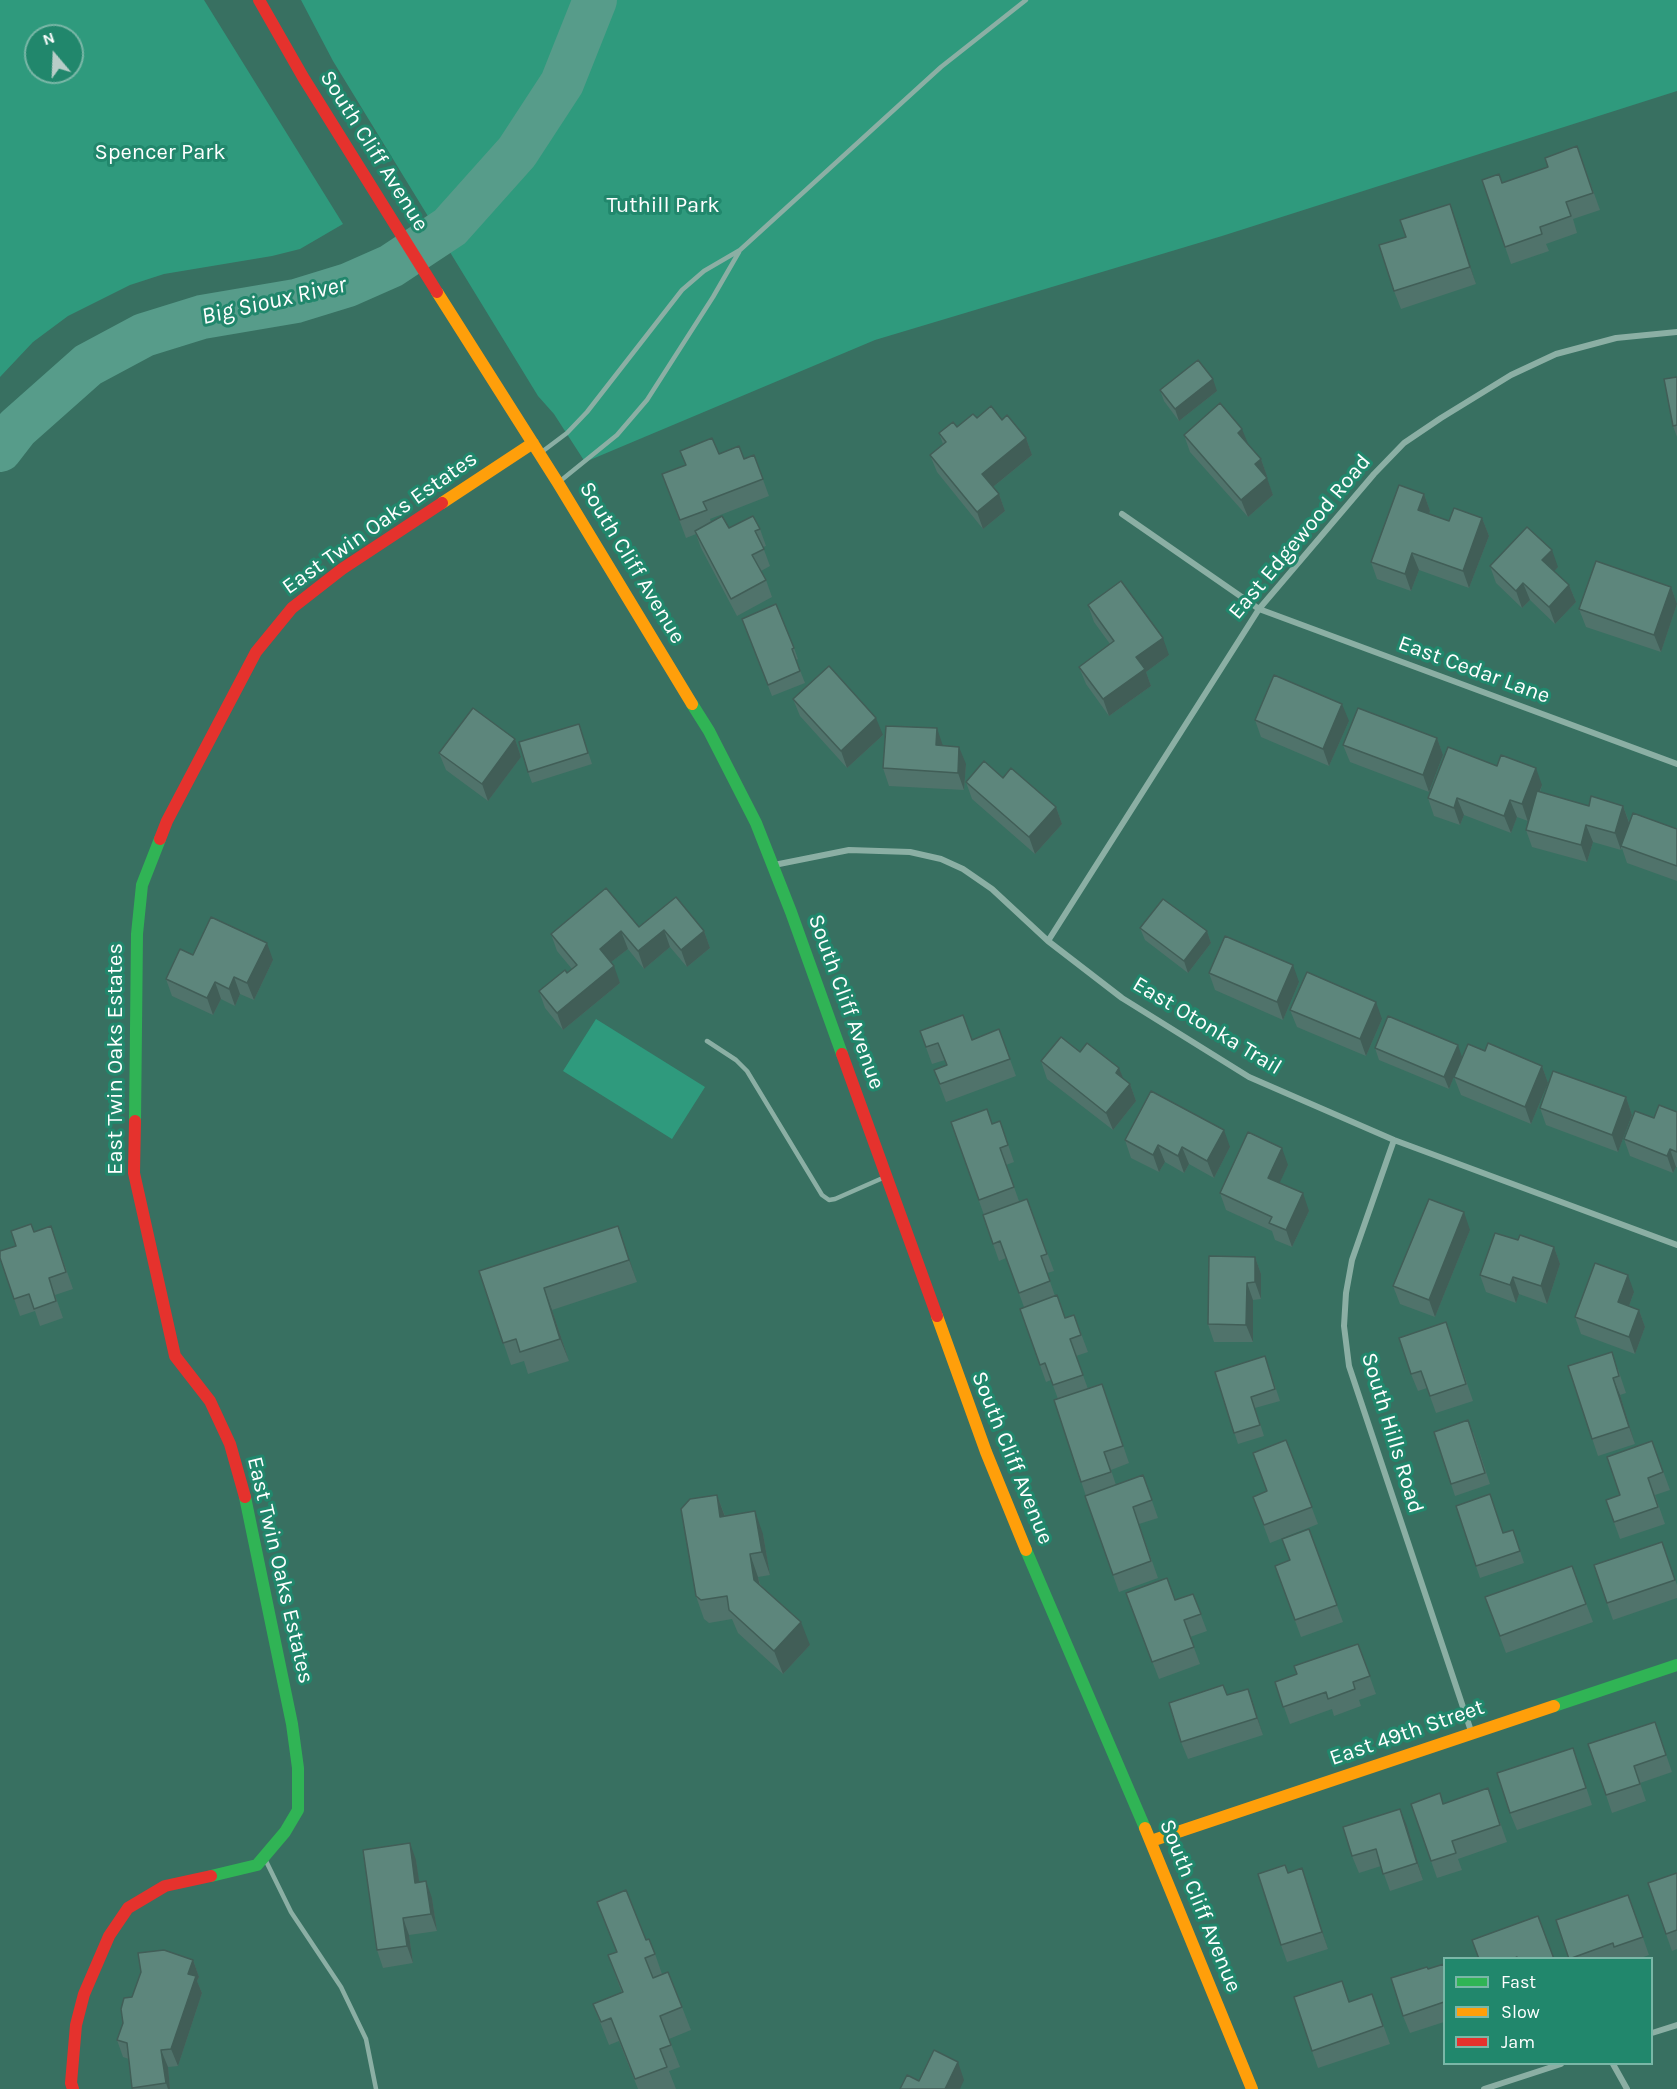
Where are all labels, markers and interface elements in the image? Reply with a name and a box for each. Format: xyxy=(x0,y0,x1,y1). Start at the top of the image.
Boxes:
north arrow xyxy=(24,24,84,84)
text: N xyxy=(40,28,57,49)
street label: South Cliff Avenue xyxy=(314,66,434,236)
park label: Spencer Park xyxy=(94,140,226,166)
park label: Tuthill Park xyxy=(606,193,720,219)
water label: Big Sioux River xyxy=(199,270,349,332)
street label: East Twin Oaks Estates xyxy=(277,446,483,600)
street label: East Edgewood Road xyxy=(1223,449,1377,625)
street label: South Cliff Avenue xyxy=(573,477,691,649)
street label: East Cedar Lane xyxy=(1394,630,1554,710)
street label: South Cliff Avenue xyxy=(802,911,890,1093)
street label: East Twin Oaks Estates xyxy=(103,943,129,1175)
street label: East Otonka Trail xyxy=(1128,971,1286,1081)
street label: South Hills Road xyxy=(1355,1350,1429,1516)
street label: South Cliff Avenue xyxy=(965,1368,1059,1548)
street label: East Twin Oaks Estates xyxy=(241,1454,319,1686)
street label: East 49th Street xyxy=(1326,1694,1488,1772)
street label: South Cliff Avenue xyxy=(1153,1816,1247,1996)
legend xyxy=(1443,1957,1653,2065)
text: Fast xyxy=(1501,1971,1536,1993)
text: Slow xyxy=(1501,2001,1540,2023)
text: Jam xyxy=(1501,2031,1535,2053)

